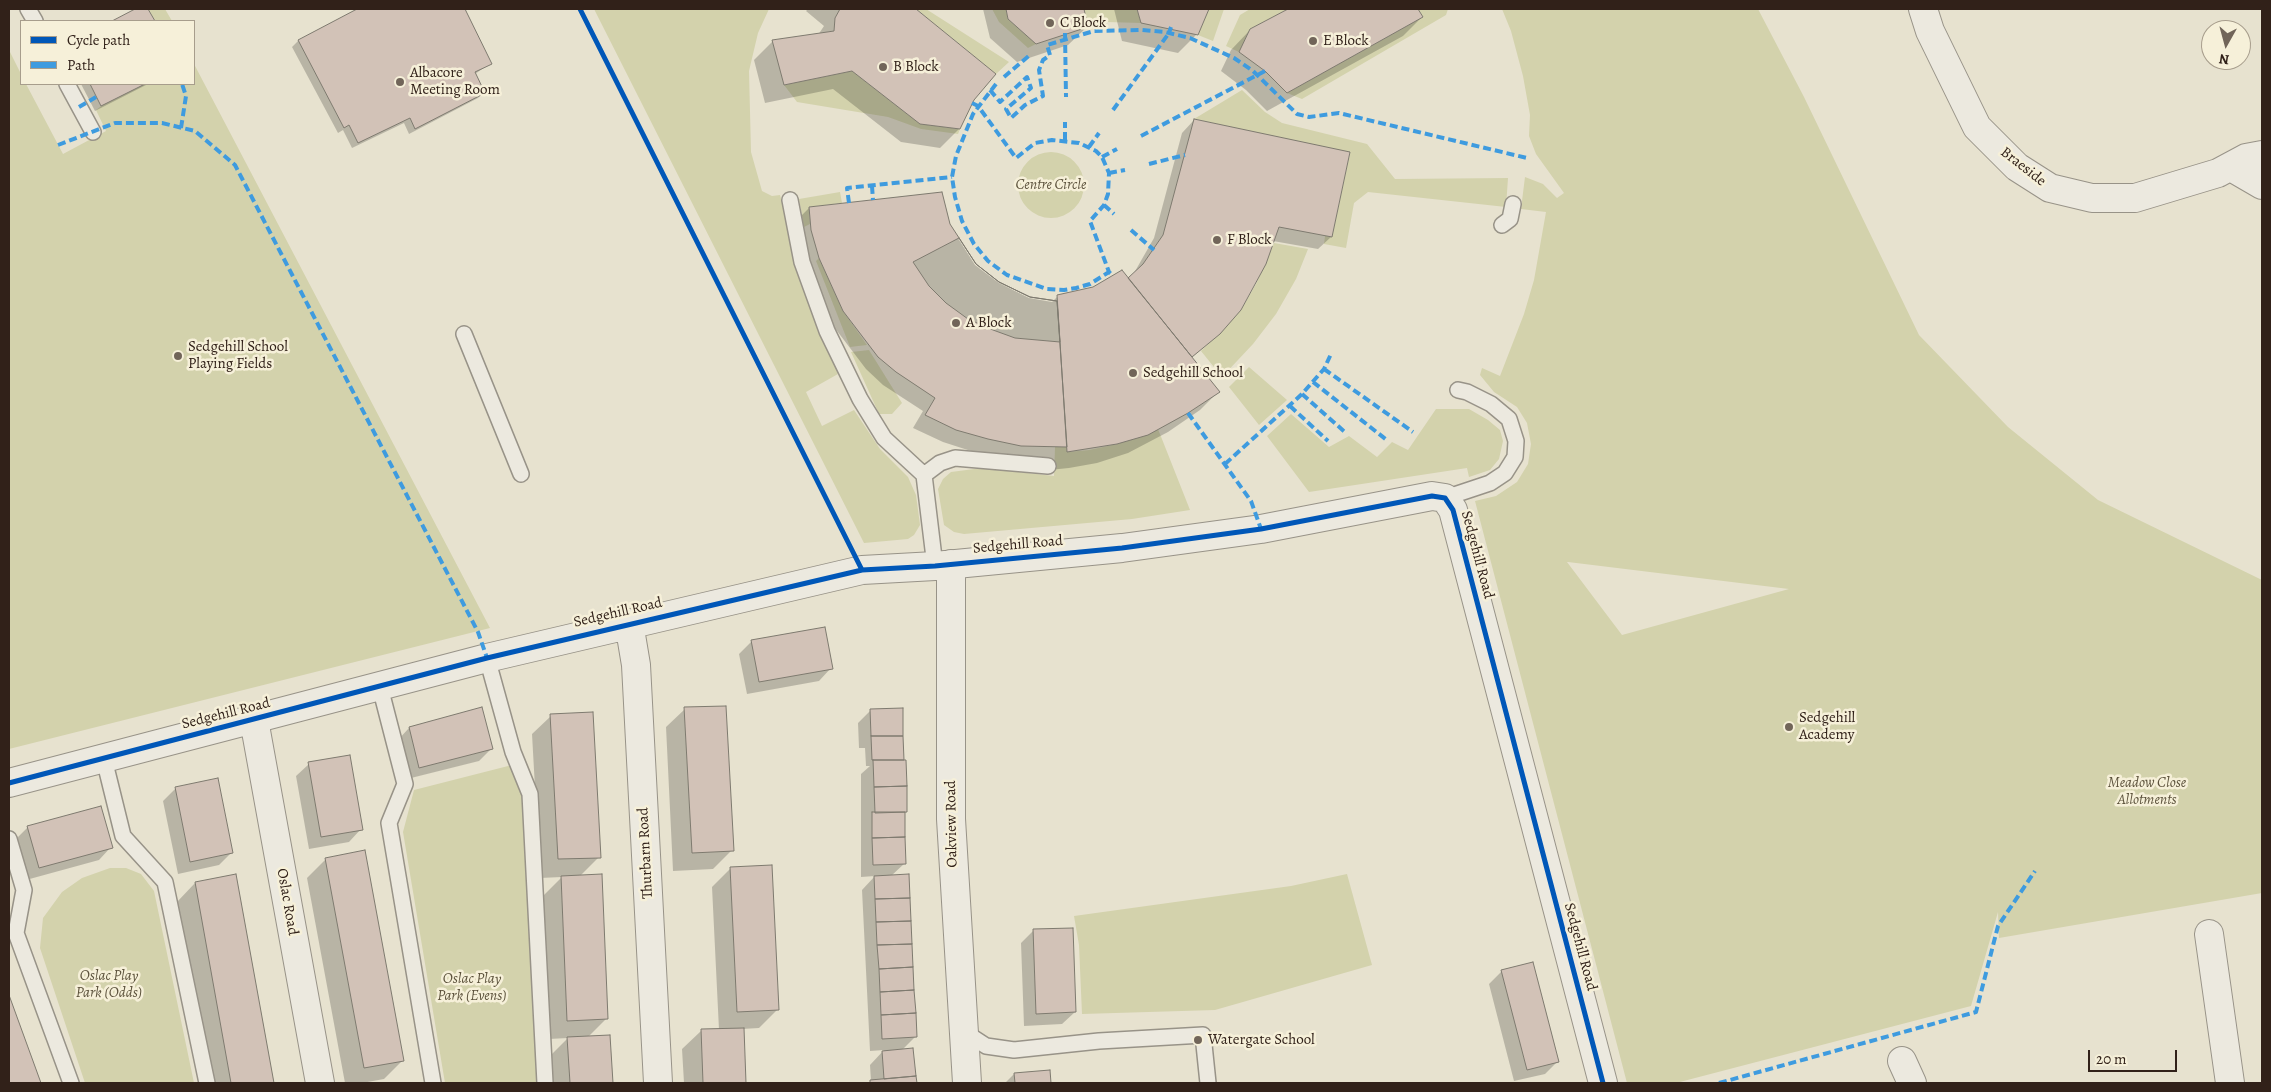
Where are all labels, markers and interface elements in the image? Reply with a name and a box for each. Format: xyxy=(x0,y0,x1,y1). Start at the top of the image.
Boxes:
place label: C Block xyxy=(1060,14,1106,32)
marker: C Block xyxy=(1044,17,1056,29)
legend xyxy=(20,20,195,85)
north arrow xyxy=(2201,20,2251,70)
text: Cycle path xyxy=(67,30,130,50)
place label: E Block xyxy=(1323,32,1369,50)
marker: E Block xyxy=(1307,35,1319,47)
text: N xyxy=(2218,49,2230,69)
text: Path xyxy=(67,55,95,75)
place label: B Block xyxy=(893,58,939,76)
marker: B Block xyxy=(877,61,889,73)
place label: Albacore Meeting Room xyxy=(410,64,500,99)
marker: Albacore Meeting Room xyxy=(394,76,406,88)
street label: Braeside xyxy=(1997,144,2049,190)
park label: Centre Circle xyxy=(1016,176,1086,194)
place label: F Block xyxy=(1227,231,1272,249)
marker: F Block xyxy=(1211,234,1223,246)
place label: A Block xyxy=(966,314,1012,332)
marker: A Block xyxy=(950,317,962,329)
place label: Sedgehill School Playing Fields xyxy=(188,338,288,373)
marker: Sedgehill School Playing Fields xyxy=(172,350,184,362)
place label: Sedgehill School xyxy=(1143,364,1243,382)
marker: Sedgehill School xyxy=(1127,367,1139,379)
street label: Sedgehill Road xyxy=(1457,509,1497,601)
street label: Sedgehill Road xyxy=(972,532,1064,558)
street label: Sedgehill Road xyxy=(572,594,664,632)
street label: Sedgehill Road xyxy=(180,694,272,734)
place label: Sedgehill Academy xyxy=(1799,709,1855,744)
marker: Sedgehill Academy xyxy=(1783,721,1795,733)
park label: Meadow Close Allotments xyxy=(2108,774,2186,809)
street label: Oakview Road xyxy=(942,780,962,868)
street label: Thurbarn Road xyxy=(635,807,657,899)
street label: Oslac Road xyxy=(272,867,302,937)
street label: Sedgehill Road xyxy=(1560,901,1600,993)
park label: Oslac Play Park (Odds) xyxy=(76,967,142,1002)
park label: Oslac Play Park (Evens) xyxy=(437,970,507,1005)
place label: Watergate School xyxy=(1208,1031,1315,1049)
marker: Watergate School xyxy=(1192,1034,1204,1046)
scale bar xyxy=(2091,1040,2180,1072)
text: 20 m xyxy=(2096,1049,2127,1069)

